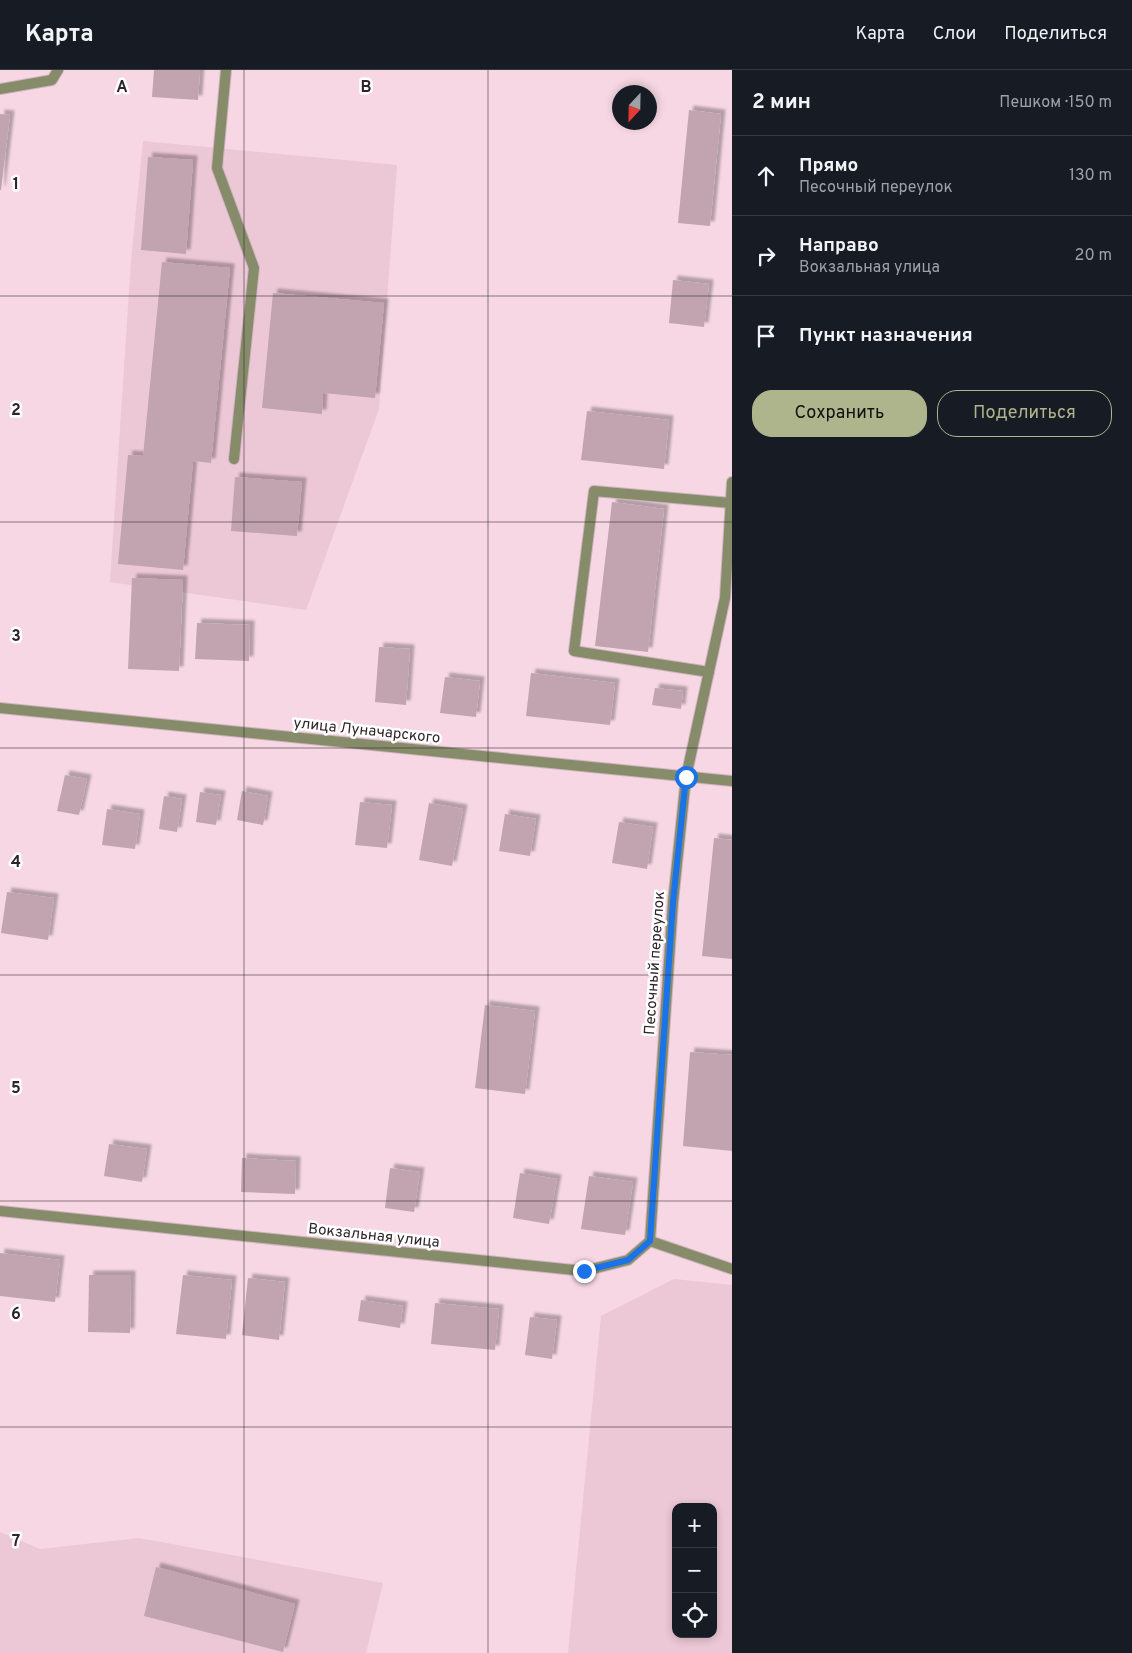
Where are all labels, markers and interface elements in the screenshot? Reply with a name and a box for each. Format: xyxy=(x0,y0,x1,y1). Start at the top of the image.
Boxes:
text: Карта xyxy=(25,20,94,50)
text: Карта xyxy=(855,23,905,46)
text: Слои xyxy=(933,23,976,46)
text: Поделиться xyxy=(1004,23,1107,46)
text: A xyxy=(116,78,128,98)
text: B xyxy=(360,78,372,98)
north arrow xyxy=(612,85,657,130)
text: 2 мин xyxy=(752,89,811,116)
text: Пешком · 150 m xyxy=(999,93,1112,113)
text: Прямо xyxy=(799,154,858,178)
icon: ahead xyxy=(752,162,780,190)
text: 130 m xyxy=(1069,166,1112,186)
text: 1 xyxy=(13,175,19,195)
text: Песочный переулок xyxy=(799,178,953,198)
text: Направо xyxy=(799,234,879,258)
icon: right xyxy=(752,242,780,270)
text: 20 m xyxy=(1075,246,1112,266)
text: Вокзальная улица xyxy=(799,258,940,278)
icon: arrive xyxy=(752,322,780,350)
text: Пункт назначения xyxy=(799,324,973,348)
button: Сохранить xyxy=(752,390,927,437)
button: Поделиться xyxy=(937,390,1112,437)
text: 2 xyxy=(11,401,21,421)
text: 3 xyxy=(11,627,21,647)
street label: улица Луначарского xyxy=(292,714,441,749)
route start xyxy=(675,766,698,789)
text: 4 xyxy=(11,853,21,873)
street label: Песочный переулок xyxy=(641,891,670,1036)
text: 5 xyxy=(11,1079,21,1099)
street label: Вокзальная улица xyxy=(307,1220,441,1253)
route end xyxy=(573,1260,596,1283)
text: 6 xyxy=(11,1305,21,1325)
map controls xyxy=(672,1503,717,1638)
button: + xyxy=(672,1503,717,1548)
text: 7 xyxy=(12,1532,20,1552)
button: − xyxy=(672,1548,717,1593)
button: locate xyxy=(672,1593,717,1638)

